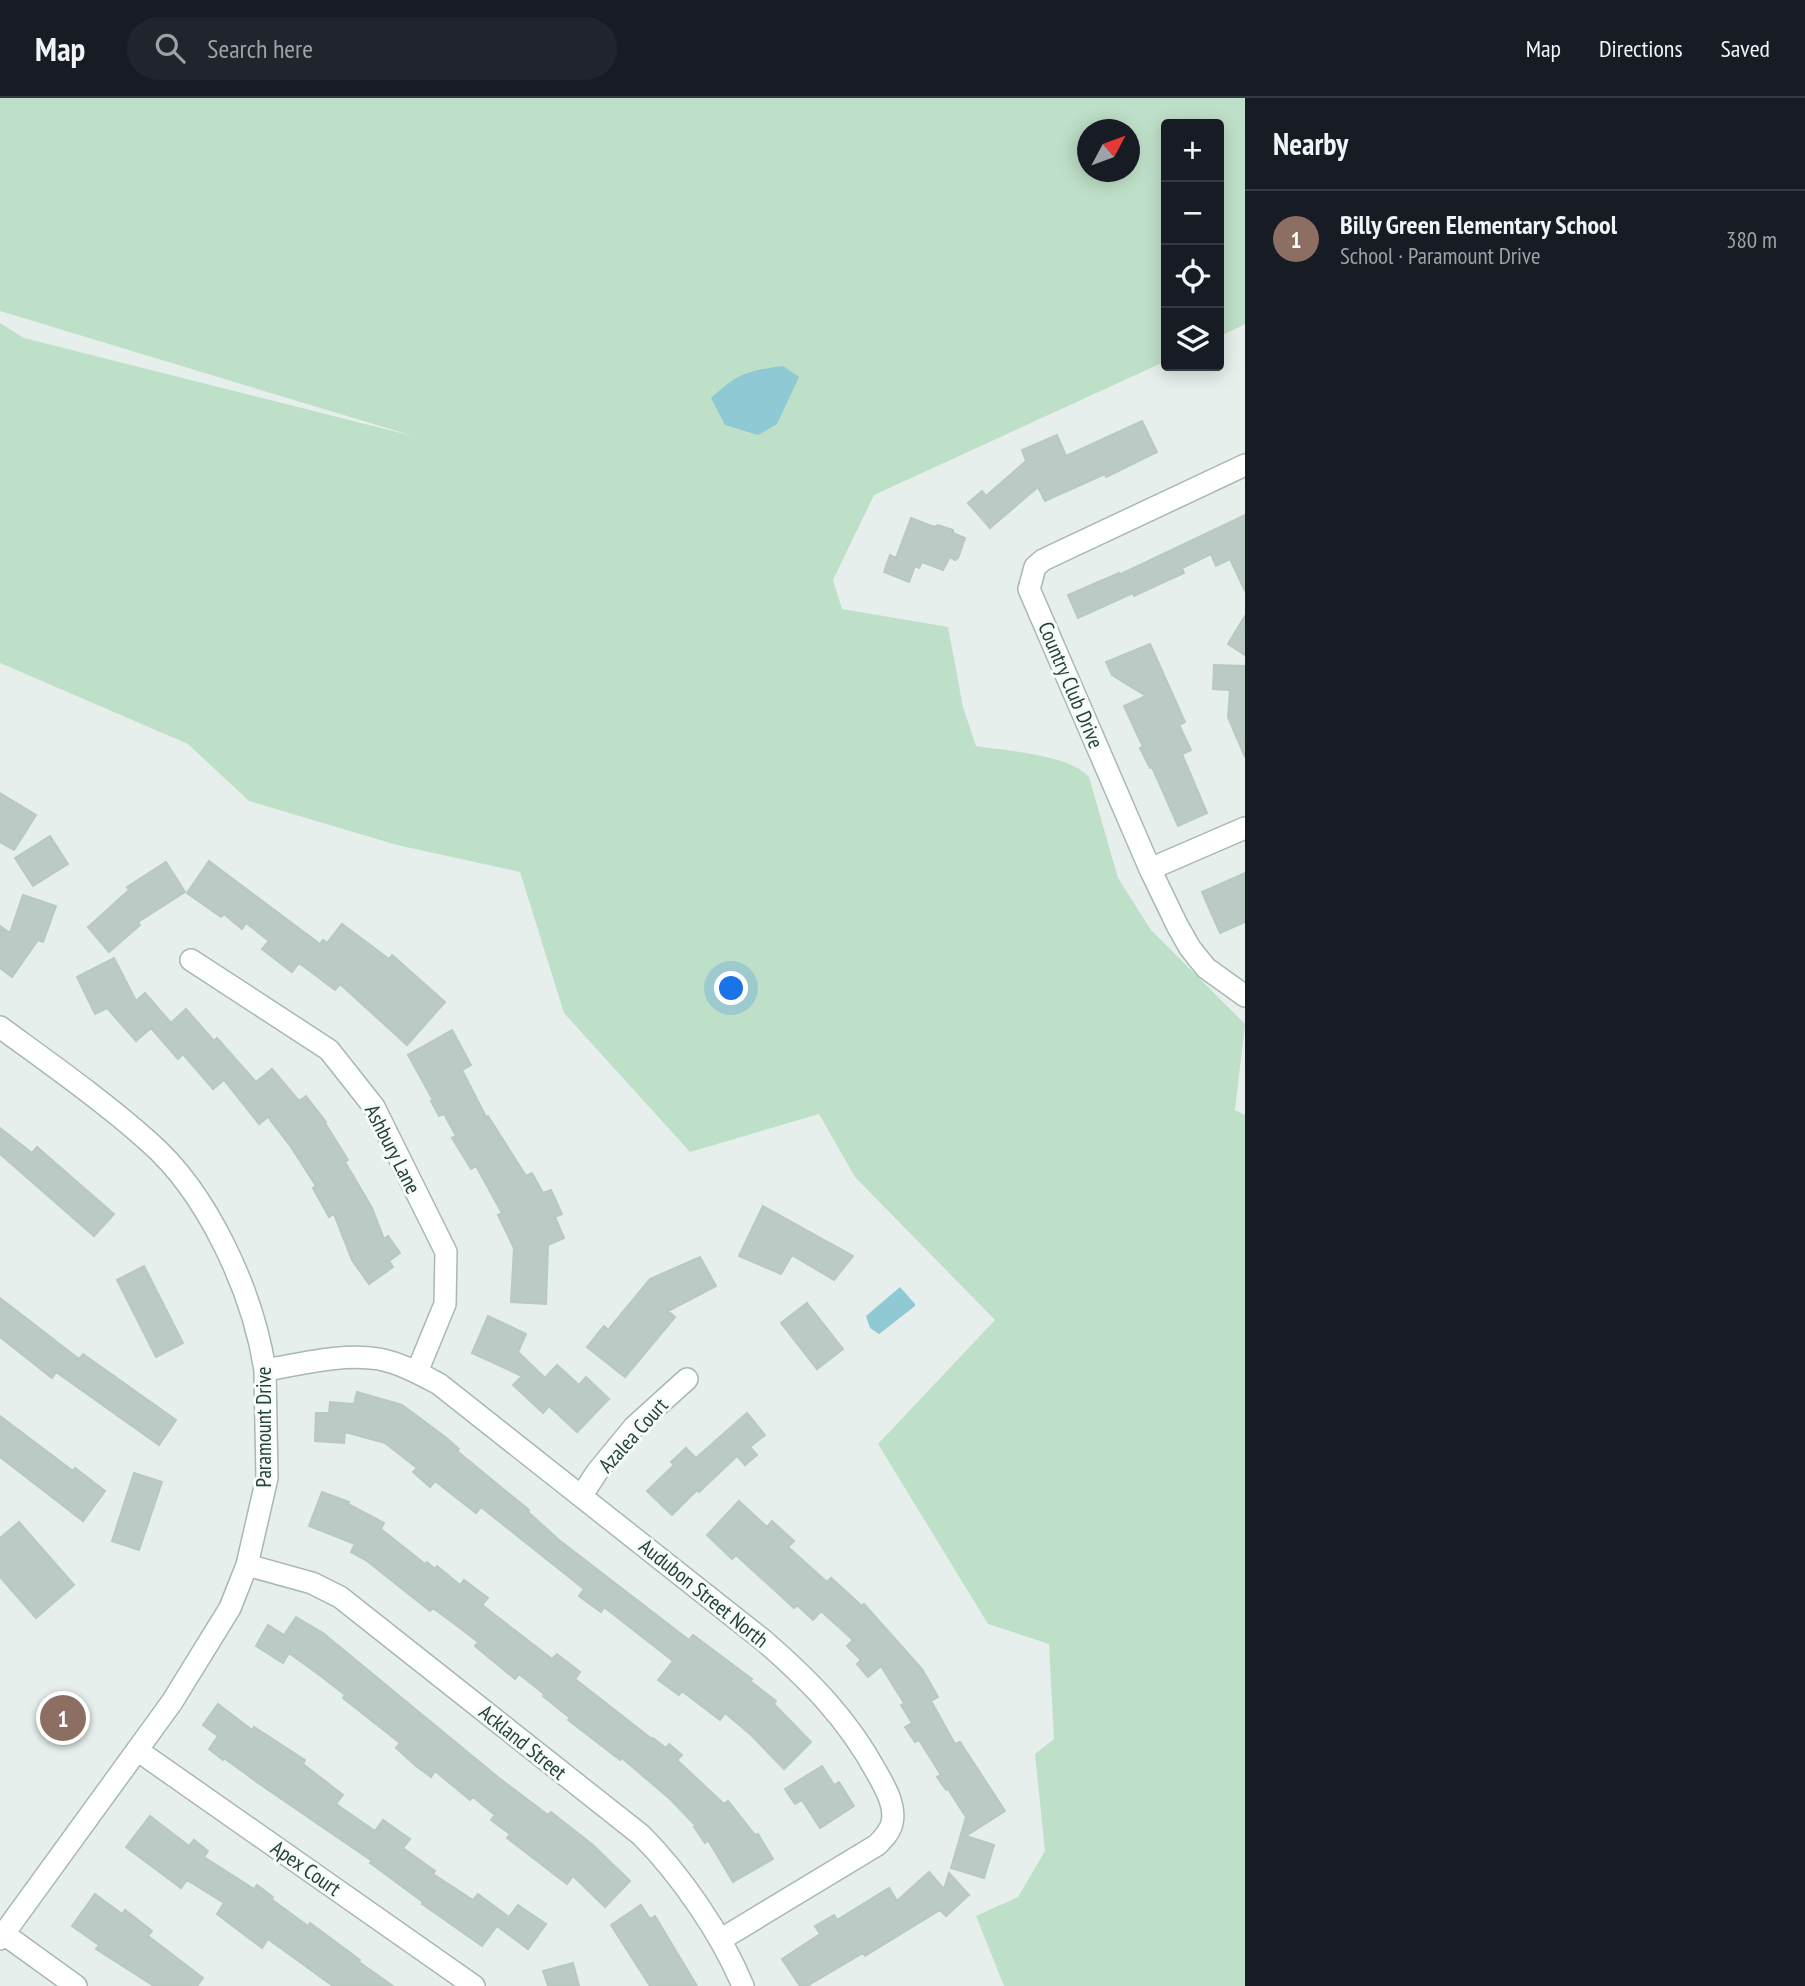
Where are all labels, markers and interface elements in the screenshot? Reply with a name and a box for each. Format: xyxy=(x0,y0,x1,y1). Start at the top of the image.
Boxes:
search box xyxy=(127,17,617,80)
text: Map xyxy=(35,27,85,70)
icon: search xyxy=(151,29,189,67)
text: Search here xyxy=(207,32,313,65)
text: Map xyxy=(1526,33,1561,64)
text: Directions xyxy=(1599,33,1683,64)
text: Saved xyxy=(1721,33,1770,64)
north arrow xyxy=(1077,119,1140,182)
map controls xyxy=(1161,119,1224,371)
button: + xyxy=(1161,119,1224,182)
text: Nearby xyxy=(1273,124,1348,163)
button: − xyxy=(1161,182,1224,245)
text: Billy Green Elementary School xyxy=(1340,208,1617,241)
text: 1 xyxy=(1291,225,1302,254)
text: 380 m xyxy=(1726,225,1777,254)
text: School · Paramount Drive xyxy=(1340,241,1540,270)
button: locate xyxy=(1161,245,1224,308)
button: layers xyxy=(1161,308,1224,371)
street label: Country Club Drive xyxy=(1032,618,1110,752)
your location xyxy=(714,971,748,1005)
street label: Ashbury Lane xyxy=(359,1100,427,1198)
street label: Paramount Drive xyxy=(250,1367,277,1487)
street label: Azalea Court xyxy=(592,1392,674,1478)
street label: Audubon Street North xyxy=(634,1533,774,1653)
pin: 1 xyxy=(40,1692,86,1744)
street label: Ackland Street xyxy=(474,1699,572,1786)
street label: Apex Court xyxy=(266,1834,346,1902)

